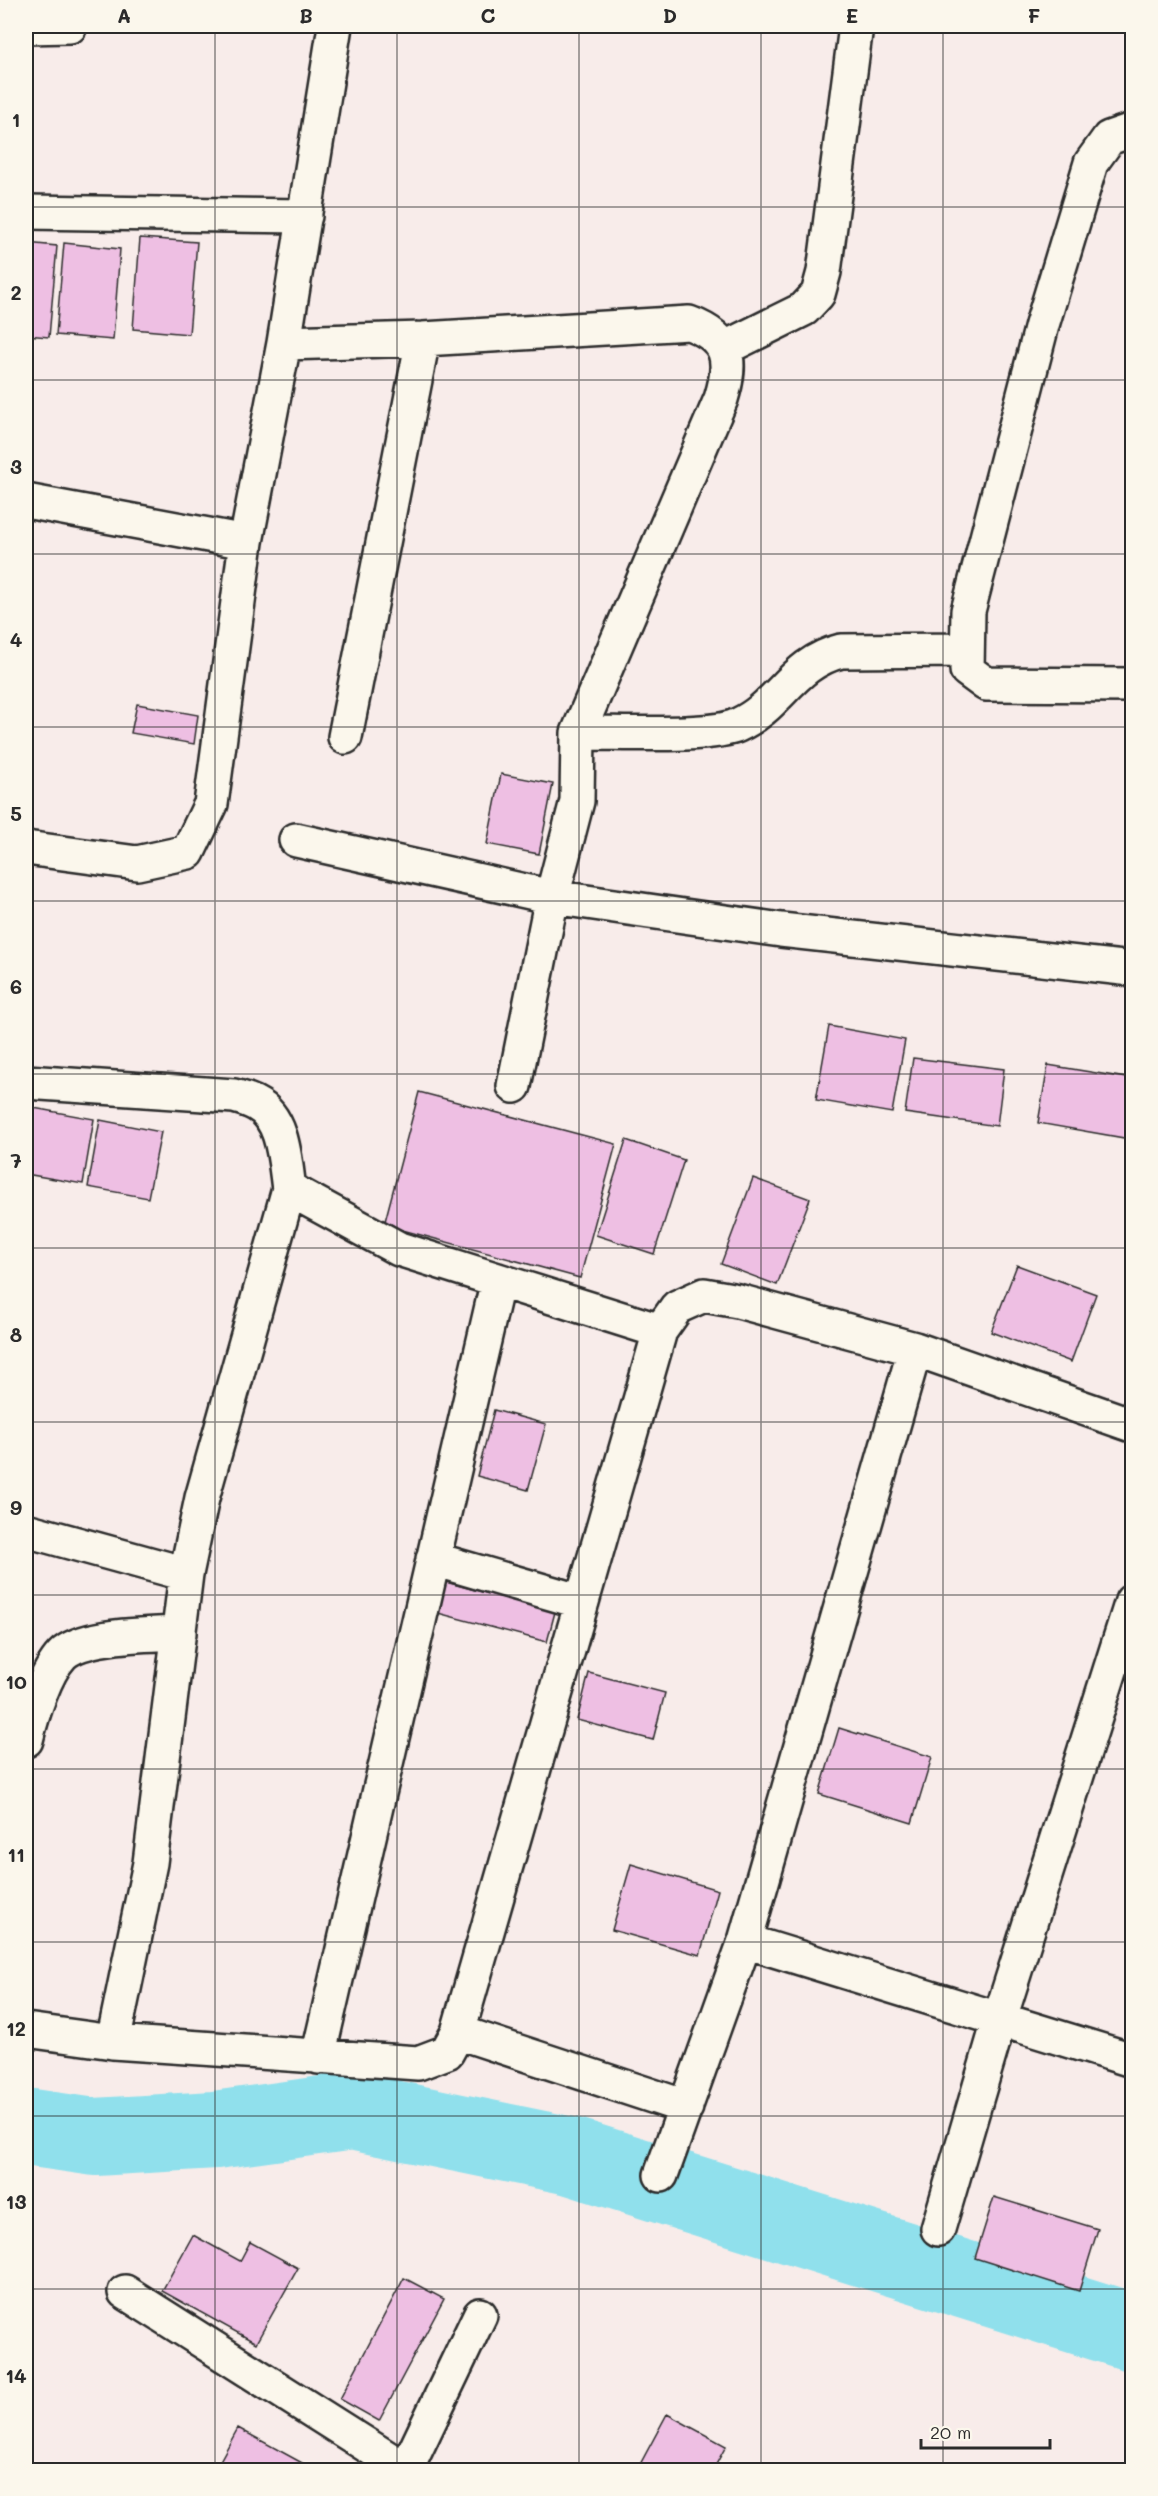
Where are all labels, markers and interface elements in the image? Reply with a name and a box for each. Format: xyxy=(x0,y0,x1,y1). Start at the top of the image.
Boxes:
text: A xyxy=(117,2,131,28)
text: B xyxy=(299,2,313,28)
text: C xyxy=(481,2,496,28)
text: D xyxy=(663,2,677,28)
text: E xyxy=(846,2,858,28)
text: F xyxy=(1028,2,1041,28)
text: 1 xyxy=(12,106,20,132)
text: 2 xyxy=(10,279,22,305)
text: 3 xyxy=(10,453,22,479)
text: 4 xyxy=(10,626,23,652)
text: 5 xyxy=(10,800,22,826)
text: 6 xyxy=(10,973,22,999)
text: 7 xyxy=(10,1147,22,1173)
text: 8 xyxy=(10,1321,22,1347)
text: 9 xyxy=(10,1494,22,1520)
text: 10 xyxy=(5,1668,27,1694)
text: 11 xyxy=(7,1841,25,1867)
text: 12 xyxy=(6,2015,26,2041)
text: 13 xyxy=(6,2188,26,2214)
text: 14 xyxy=(5,2362,27,2388)
scale bar xyxy=(921,2412,1050,2450)
text: 20 m xyxy=(930,2420,971,2444)

